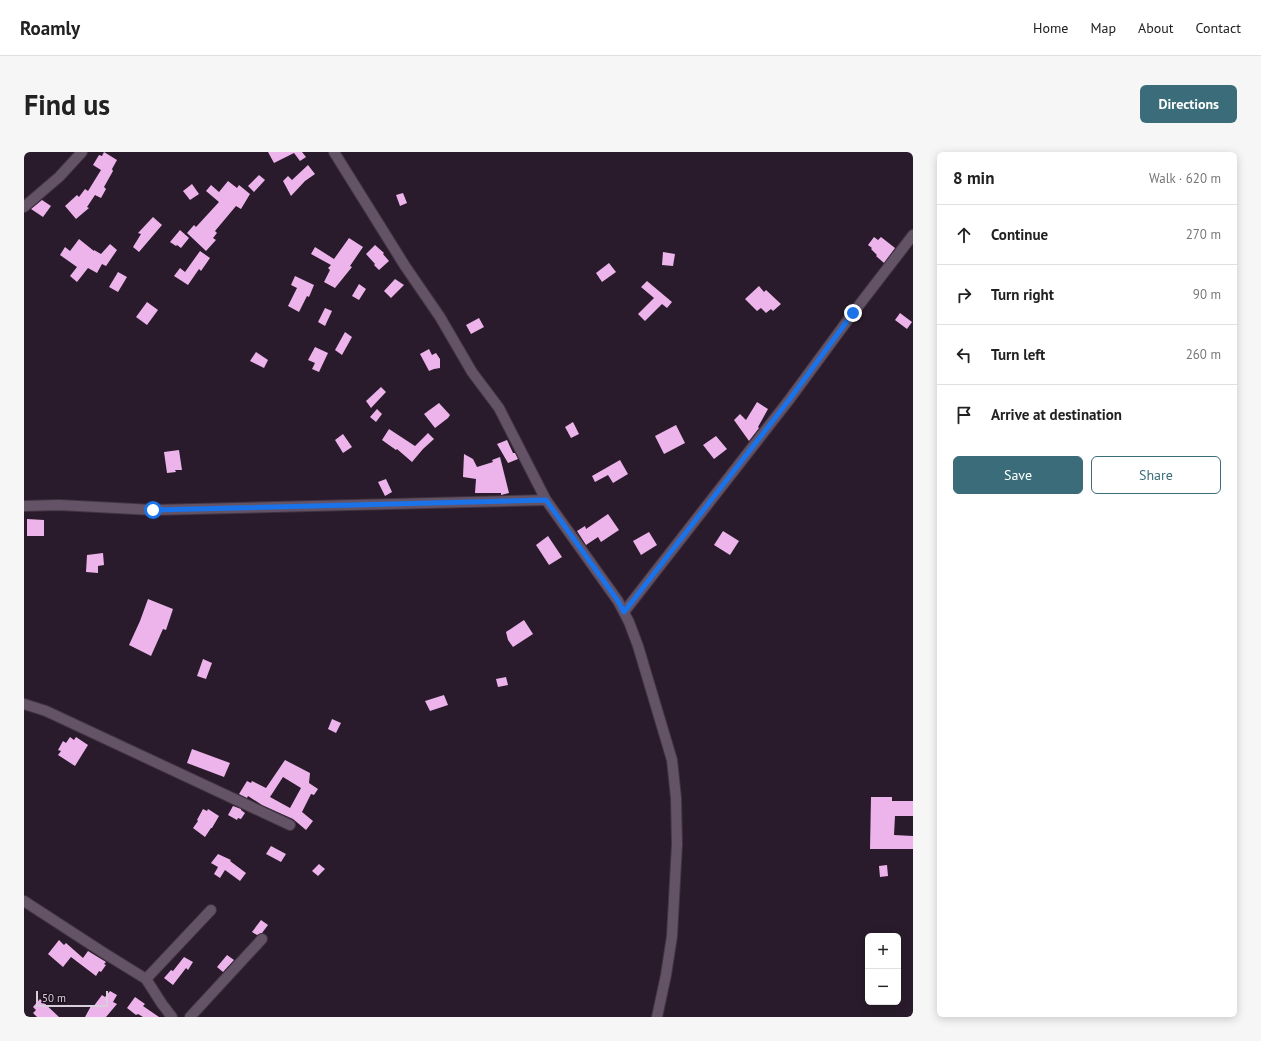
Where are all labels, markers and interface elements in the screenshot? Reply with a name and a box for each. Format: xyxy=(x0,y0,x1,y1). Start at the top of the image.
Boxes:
text: Roamly xyxy=(20,16,80,40)
text: Home xyxy=(1033,19,1068,37)
text: Map xyxy=(1090,19,1116,37)
text: About xyxy=(1138,19,1174,37)
text: Contact xyxy=(1196,19,1241,37)
button: Directions xyxy=(1140,85,1237,123)
text: Find us xyxy=(24,86,110,123)
text: 8 min xyxy=(953,167,994,189)
text: Walk · 620 m xyxy=(1149,170,1221,187)
icon: ahead xyxy=(953,224,975,246)
text: Continue xyxy=(991,225,1048,244)
text: 270 m xyxy=(1186,226,1221,243)
icon: right xyxy=(953,284,975,306)
text: Turn right xyxy=(991,285,1054,304)
text: 90 m xyxy=(1193,286,1221,303)
route end xyxy=(844,304,862,322)
icon: left xyxy=(953,344,975,366)
text: Turn left xyxy=(991,345,1045,364)
text: 260 m xyxy=(1186,346,1221,363)
icon: arrive xyxy=(953,404,975,426)
text: Arrive at destination xyxy=(991,405,1122,424)
button: Save xyxy=(953,456,1083,494)
button: Share xyxy=(1091,456,1221,494)
route start xyxy=(144,501,162,519)
map controls xyxy=(865,933,901,1005)
button: + xyxy=(865,933,901,969)
button: − xyxy=(865,969,901,1005)
scale bar xyxy=(36,989,108,1008)
text: 50 m xyxy=(42,991,66,1005)

